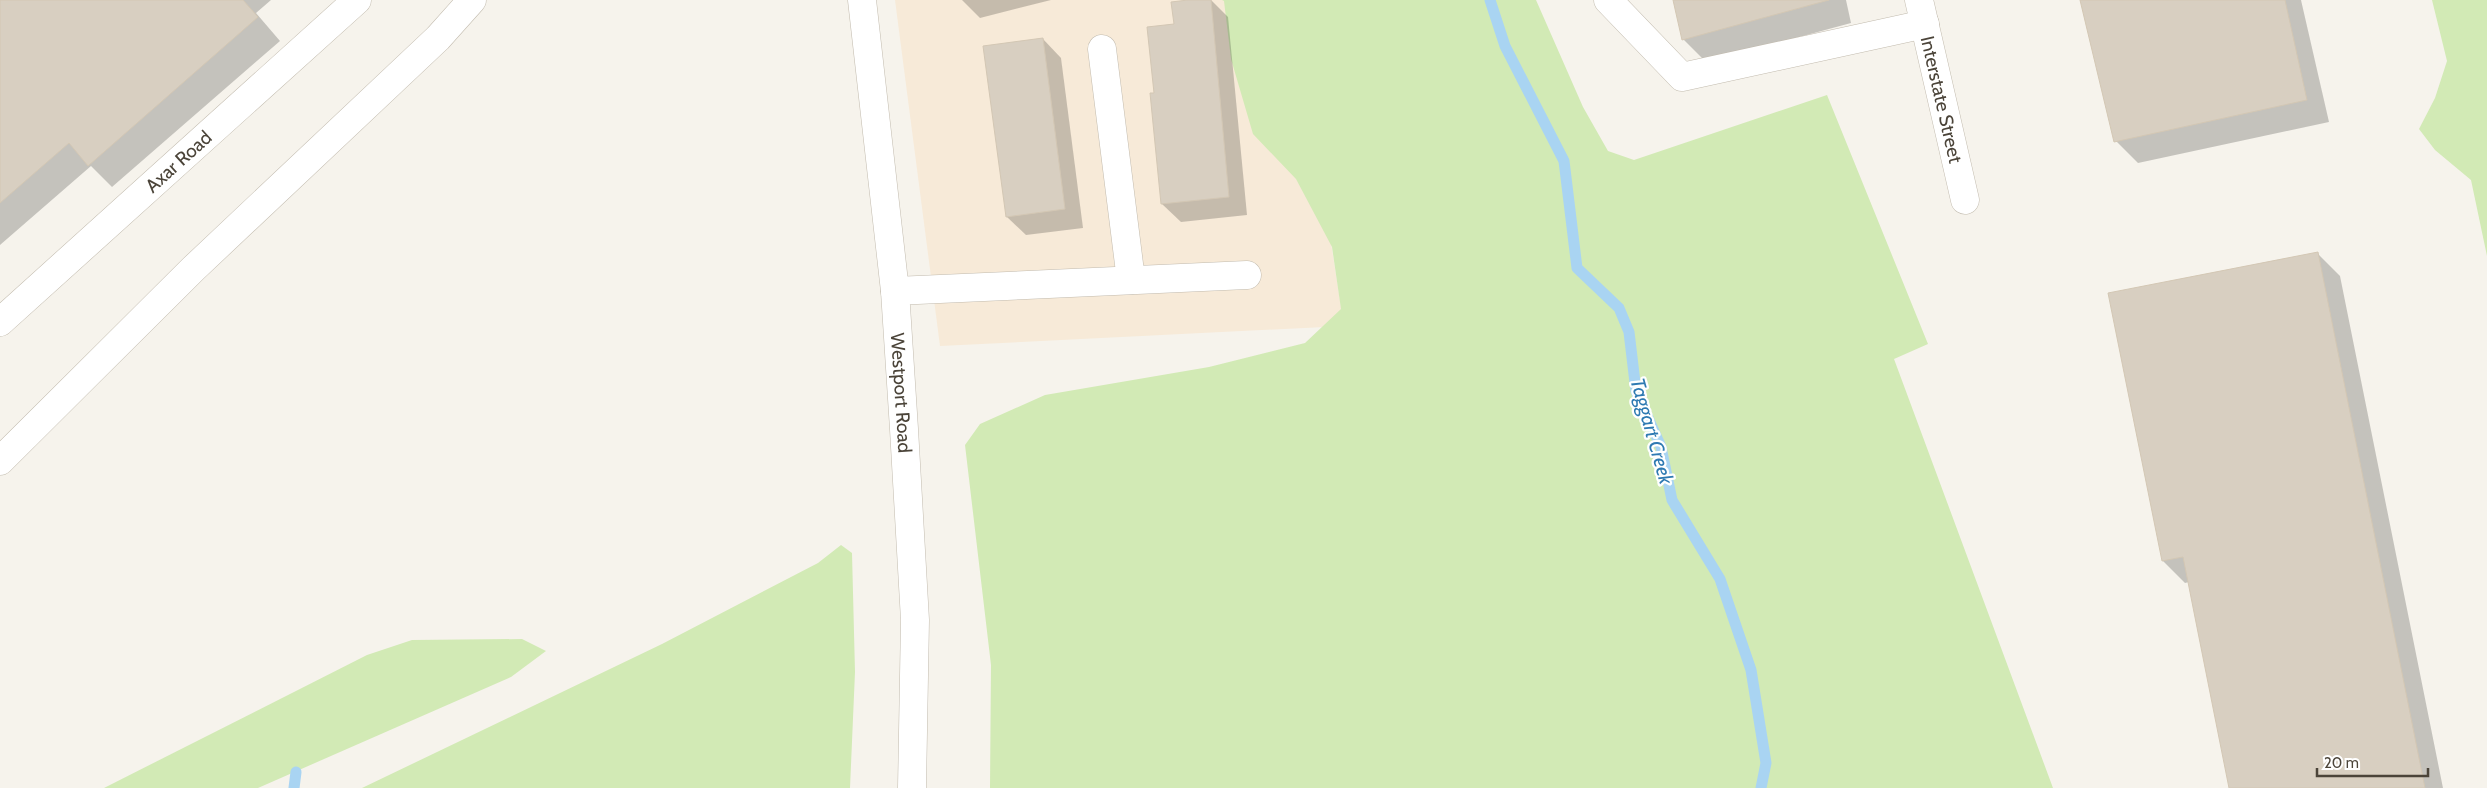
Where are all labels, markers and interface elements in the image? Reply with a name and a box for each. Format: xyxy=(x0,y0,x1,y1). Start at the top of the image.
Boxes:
street label: Interstate Street xyxy=(1916,34,1967,166)
street label: Axar Road xyxy=(141,126,216,197)
street label: Westport Road xyxy=(886,332,916,454)
water label: Taggart Creek xyxy=(1625,375,1679,488)
scale bar xyxy=(2317,746,2428,778)
text: 20 m xyxy=(2324,754,2359,772)

